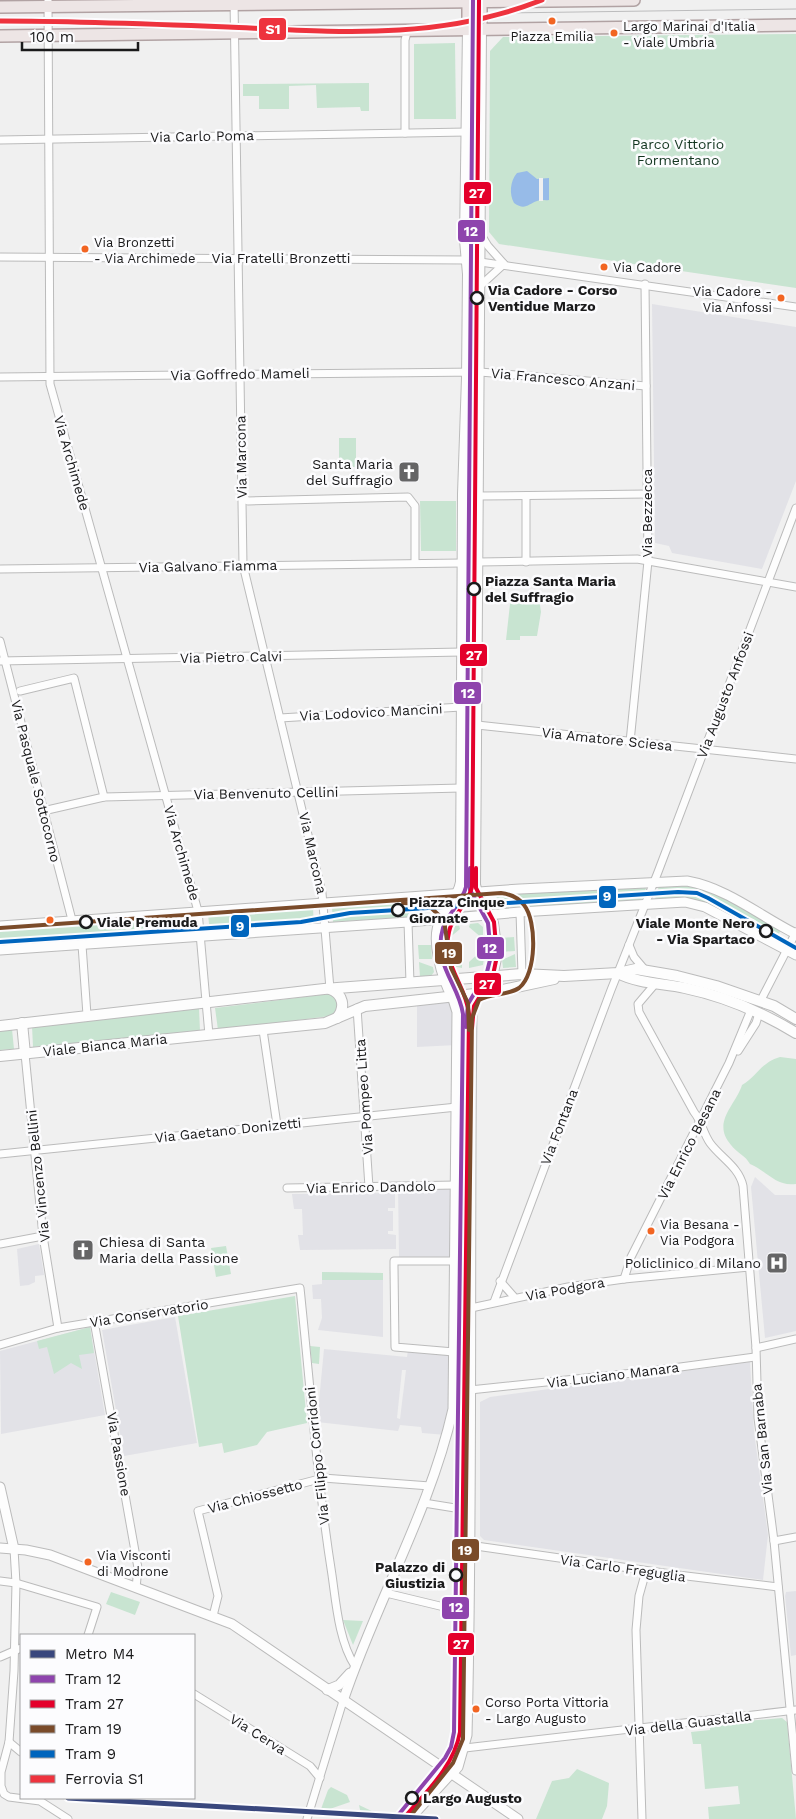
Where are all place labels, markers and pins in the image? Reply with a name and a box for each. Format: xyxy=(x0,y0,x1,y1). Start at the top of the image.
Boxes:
marker: Piazza Emilia xyxy=(547,16,557,26)
place label: Largo Marinai d'Italia - Viale Umbria xyxy=(623,19,756,50)
marker: Largo Marinai d'Italia - Viale Umbria xyxy=(609,28,619,38)
place label: Piazza Emilia xyxy=(510,29,594,44)
place label: Via Bronzetti - Via Archimede xyxy=(94,235,195,266)
marker: Via Bronzetti - Via Archimede xyxy=(80,244,90,254)
place label: Via Cadore xyxy=(613,260,681,275)
marker: Via Cadore xyxy=(599,262,609,272)
place label: Via Cadore - Corso Ventidue Marzo xyxy=(488,282,617,314)
place label: Via Cadore - Via Anfossi xyxy=(693,284,772,315)
marker: Via Cadore - Corso Ventidue Marzo xyxy=(470,291,484,305)
marker: Via Cadore - Via Anfossi xyxy=(776,293,786,303)
place label: Santa Maria del Suffragio xyxy=(306,456,393,488)
church icon: Santa Maria del Suffragio xyxy=(397,460,421,484)
place label: Piazza Santa Maria del Suffragio xyxy=(485,573,617,605)
marker: Piazza Santa Maria del Suffragio xyxy=(467,582,481,596)
place label: Piazza Cinque Giornate xyxy=(409,894,505,926)
marker: Piazza Cinque Giornate xyxy=(391,903,405,917)
place label: Viale Premuda xyxy=(97,914,198,930)
unlabelled marker xyxy=(45,915,55,925)
marker: Viale Premuda xyxy=(79,915,93,929)
place label: Viale Monte Nero - Via Spartaco xyxy=(636,915,755,947)
marker: Viale Monte Nero - Via Spartaco xyxy=(759,924,773,938)
place label: Via Besana - Via Podgora xyxy=(660,1217,740,1248)
marker: Via Besana - Via Podgora xyxy=(646,1226,656,1236)
place label: Chiesa di Santa Maria della Passione xyxy=(99,1234,239,1266)
church icon: Chiesa di Santa Maria della Passione xyxy=(71,1238,95,1262)
hospital icon: Policlinico di Milano xyxy=(765,1251,789,1275)
place label: Policlinico di Milano xyxy=(625,1255,761,1271)
place label: Via Visconti di Modrone xyxy=(97,1548,171,1579)
marker: Via Visconti di Modrone xyxy=(83,1557,93,1567)
place label: Palazzo di Giustizia xyxy=(375,1559,446,1591)
marker: Palazzo di Giustizia xyxy=(449,1568,463,1582)
place label: Corso Porta Vittoria - Largo Augusto xyxy=(485,1695,609,1726)
marker: Corso Porta Vittoria - Largo Augusto xyxy=(471,1704,481,1714)
place label: Largo Augusto xyxy=(423,1790,522,1806)
marker: Largo Augusto xyxy=(405,1791,419,1805)

